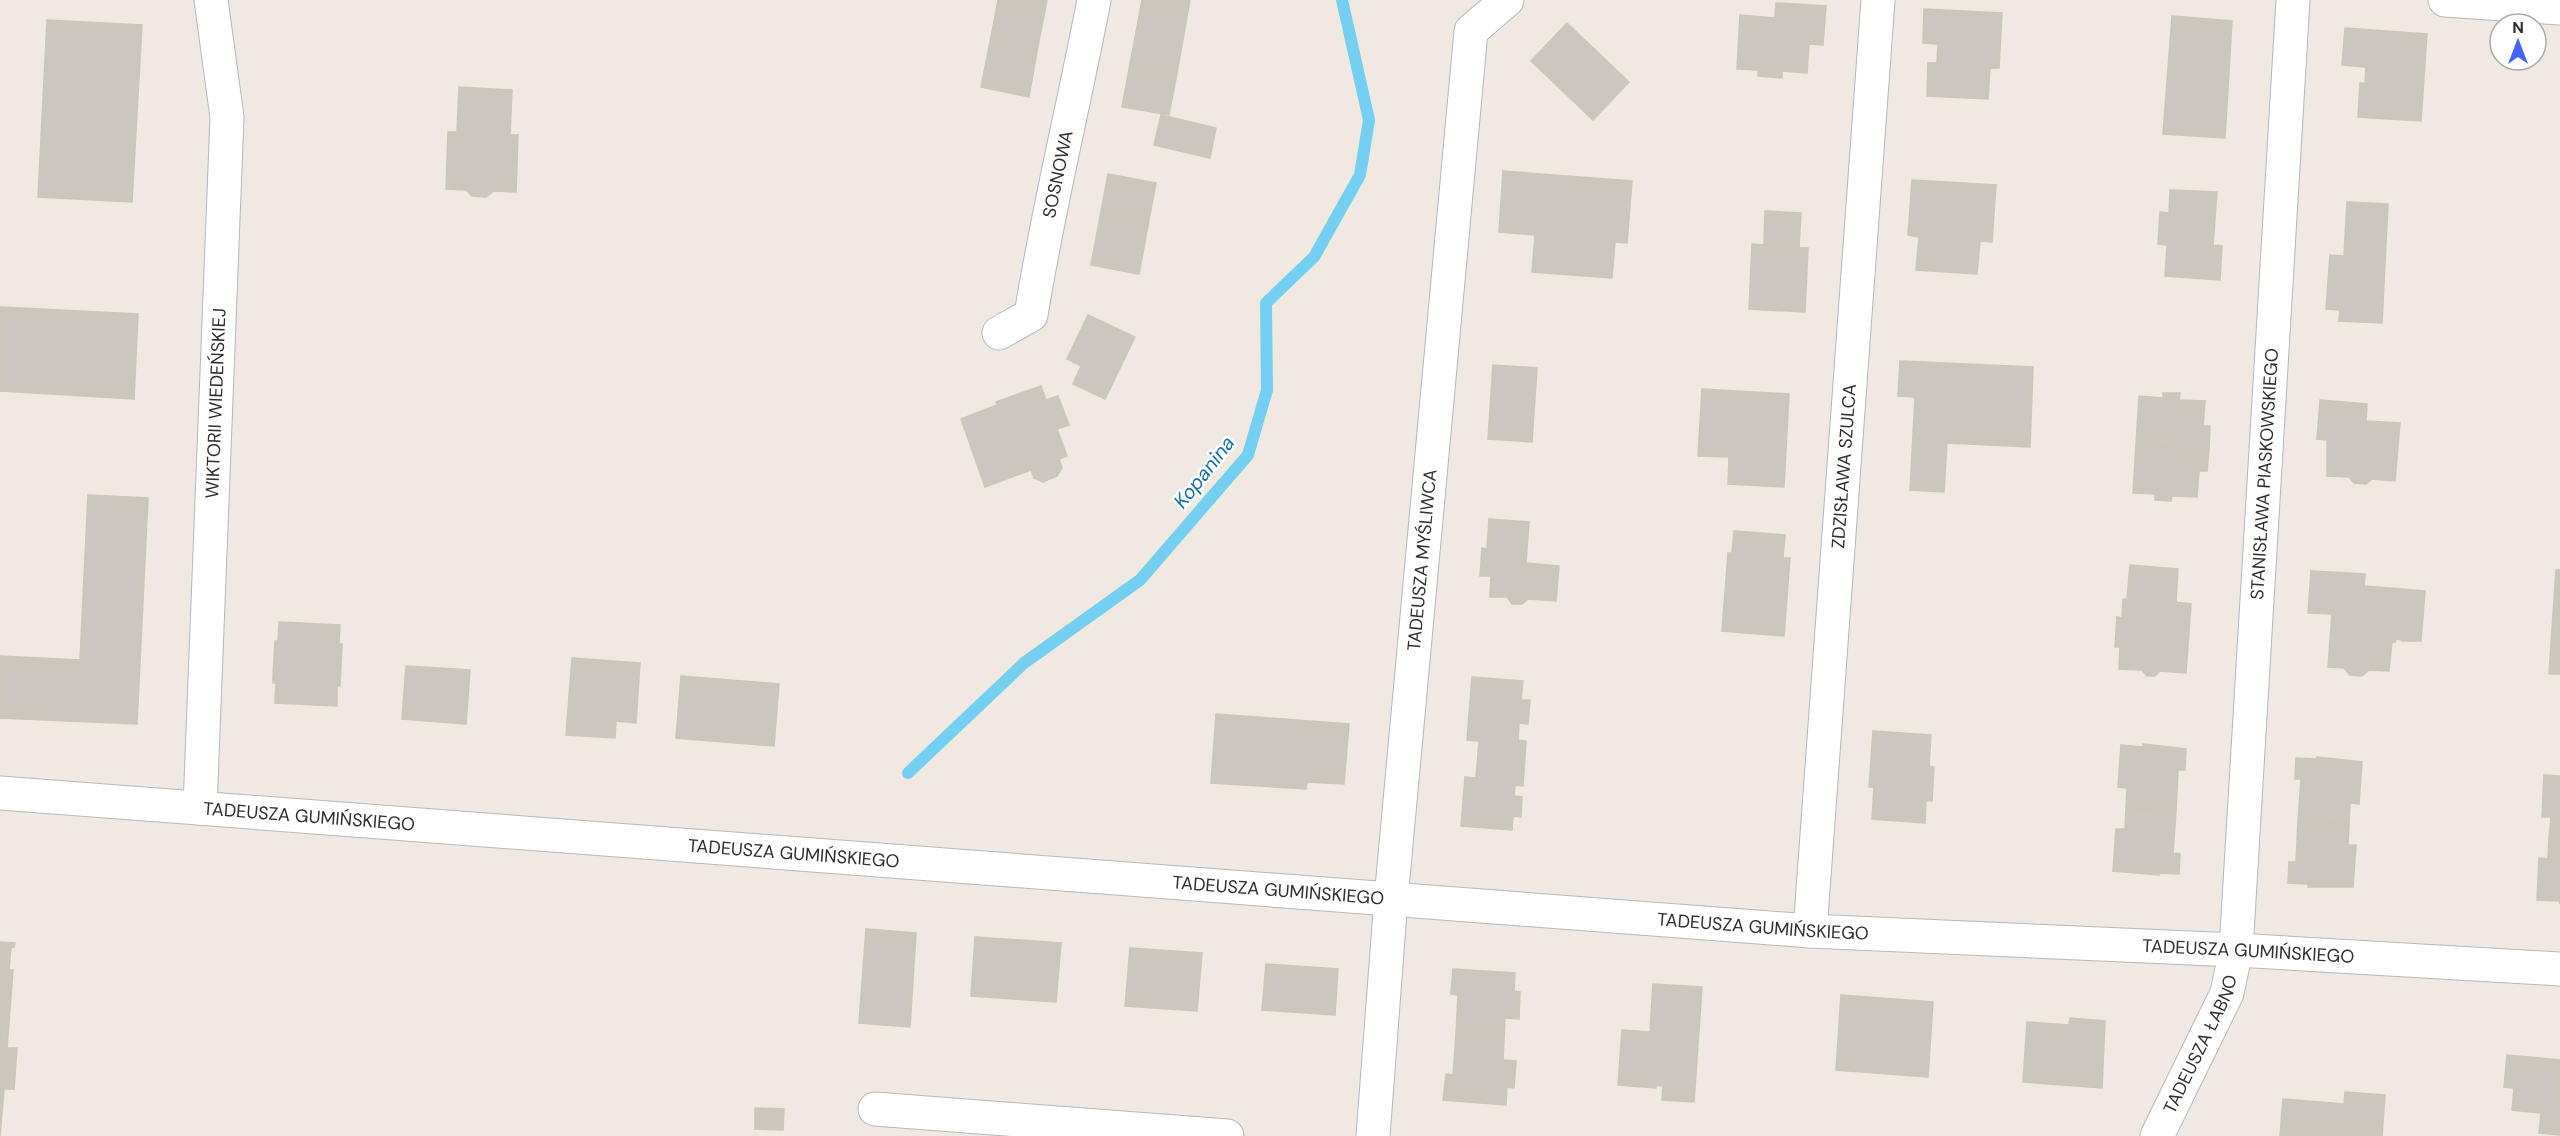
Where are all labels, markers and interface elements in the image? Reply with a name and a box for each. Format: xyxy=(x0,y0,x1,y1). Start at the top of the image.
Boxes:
north arrow xyxy=(2488,12,2548,72)
text: N xyxy=(2512,17,2524,38)
street label: SOSNOWA xyxy=(1037,128,1079,220)
street label: WIKTORII WIEDEŃSKIEJ xyxy=(200,308,232,499)
street label: STANISŁAWA PIASKOWSKIEGO xyxy=(2245,347,2284,600)
street label: ZDZISŁAWA SZULCA xyxy=(1826,383,1862,549)
water label: Kopanina xyxy=(1168,431,1240,513)
street label: TADEUSZA MYŚLIWCA xyxy=(1402,468,1443,652)
street label: TADEUSZA GUMIŃSKIEGO xyxy=(202,797,416,837)
street label: TADEUSZA GUMIŃSKIEGO xyxy=(687,833,900,874)
street label: TADEUSZA GUMIŃSKIEGO xyxy=(1172,870,1385,910)
street label: TADEUSZA GUMIŃSKIEGO xyxy=(1656,907,1869,946)
street label: TADEUSZA GUMIŃSKIEGO xyxy=(2142,934,2355,969)
street label: TADEUSZA ŁABNO xyxy=(2158,973,2243,1118)

